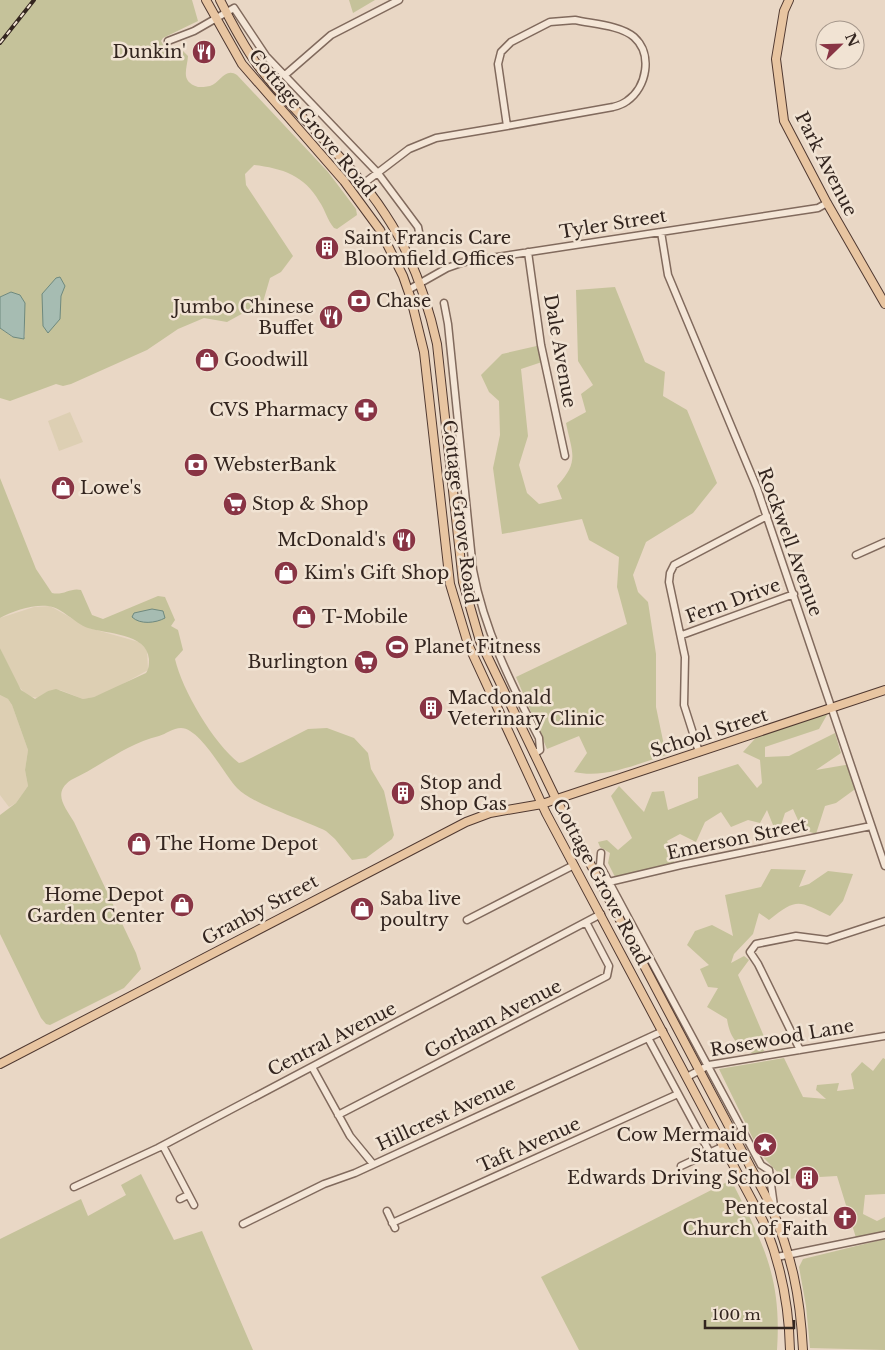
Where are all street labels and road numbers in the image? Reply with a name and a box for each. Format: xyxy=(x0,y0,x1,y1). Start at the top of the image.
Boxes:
street label: Cottage Grove Road xyxy=(244,45,380,201)
street label: Park Avenue xyxy=(790,108,862,220)
street label: Tyler Street xyxy=(558,205,668,243)
street label: Dale Avenue xyxy=(539,293,581,409)
street label: Cottage Grove Road xyxy=(438,419,482,605)
street label: Rockwell Avenue xyxy=(753,465,827,619)
street label: Fern Drive xyxy=(683,574,783,628)
street label: School Street xyxy=(647,704,771,762)
street label: Cottage Grove Road xyxy=(548,795,654,969)
street label: Emerson Street xyxy=(665,813,809,865)
street label: Granby Street xyxy=(198,870,322,950)
street label: Gorham Avenue xyxy=(421,975,565,1063)
street label: Central Avenue xyxy=(264,997,400,1081)
street label: Rosewood Lane xyxy=(708,1015,856,1061)
street label: Hillcrest Avenue xyxy=(373,1072,519,1156)
street label: Taft Avenue xyxy=(474,1113,584,1177)

